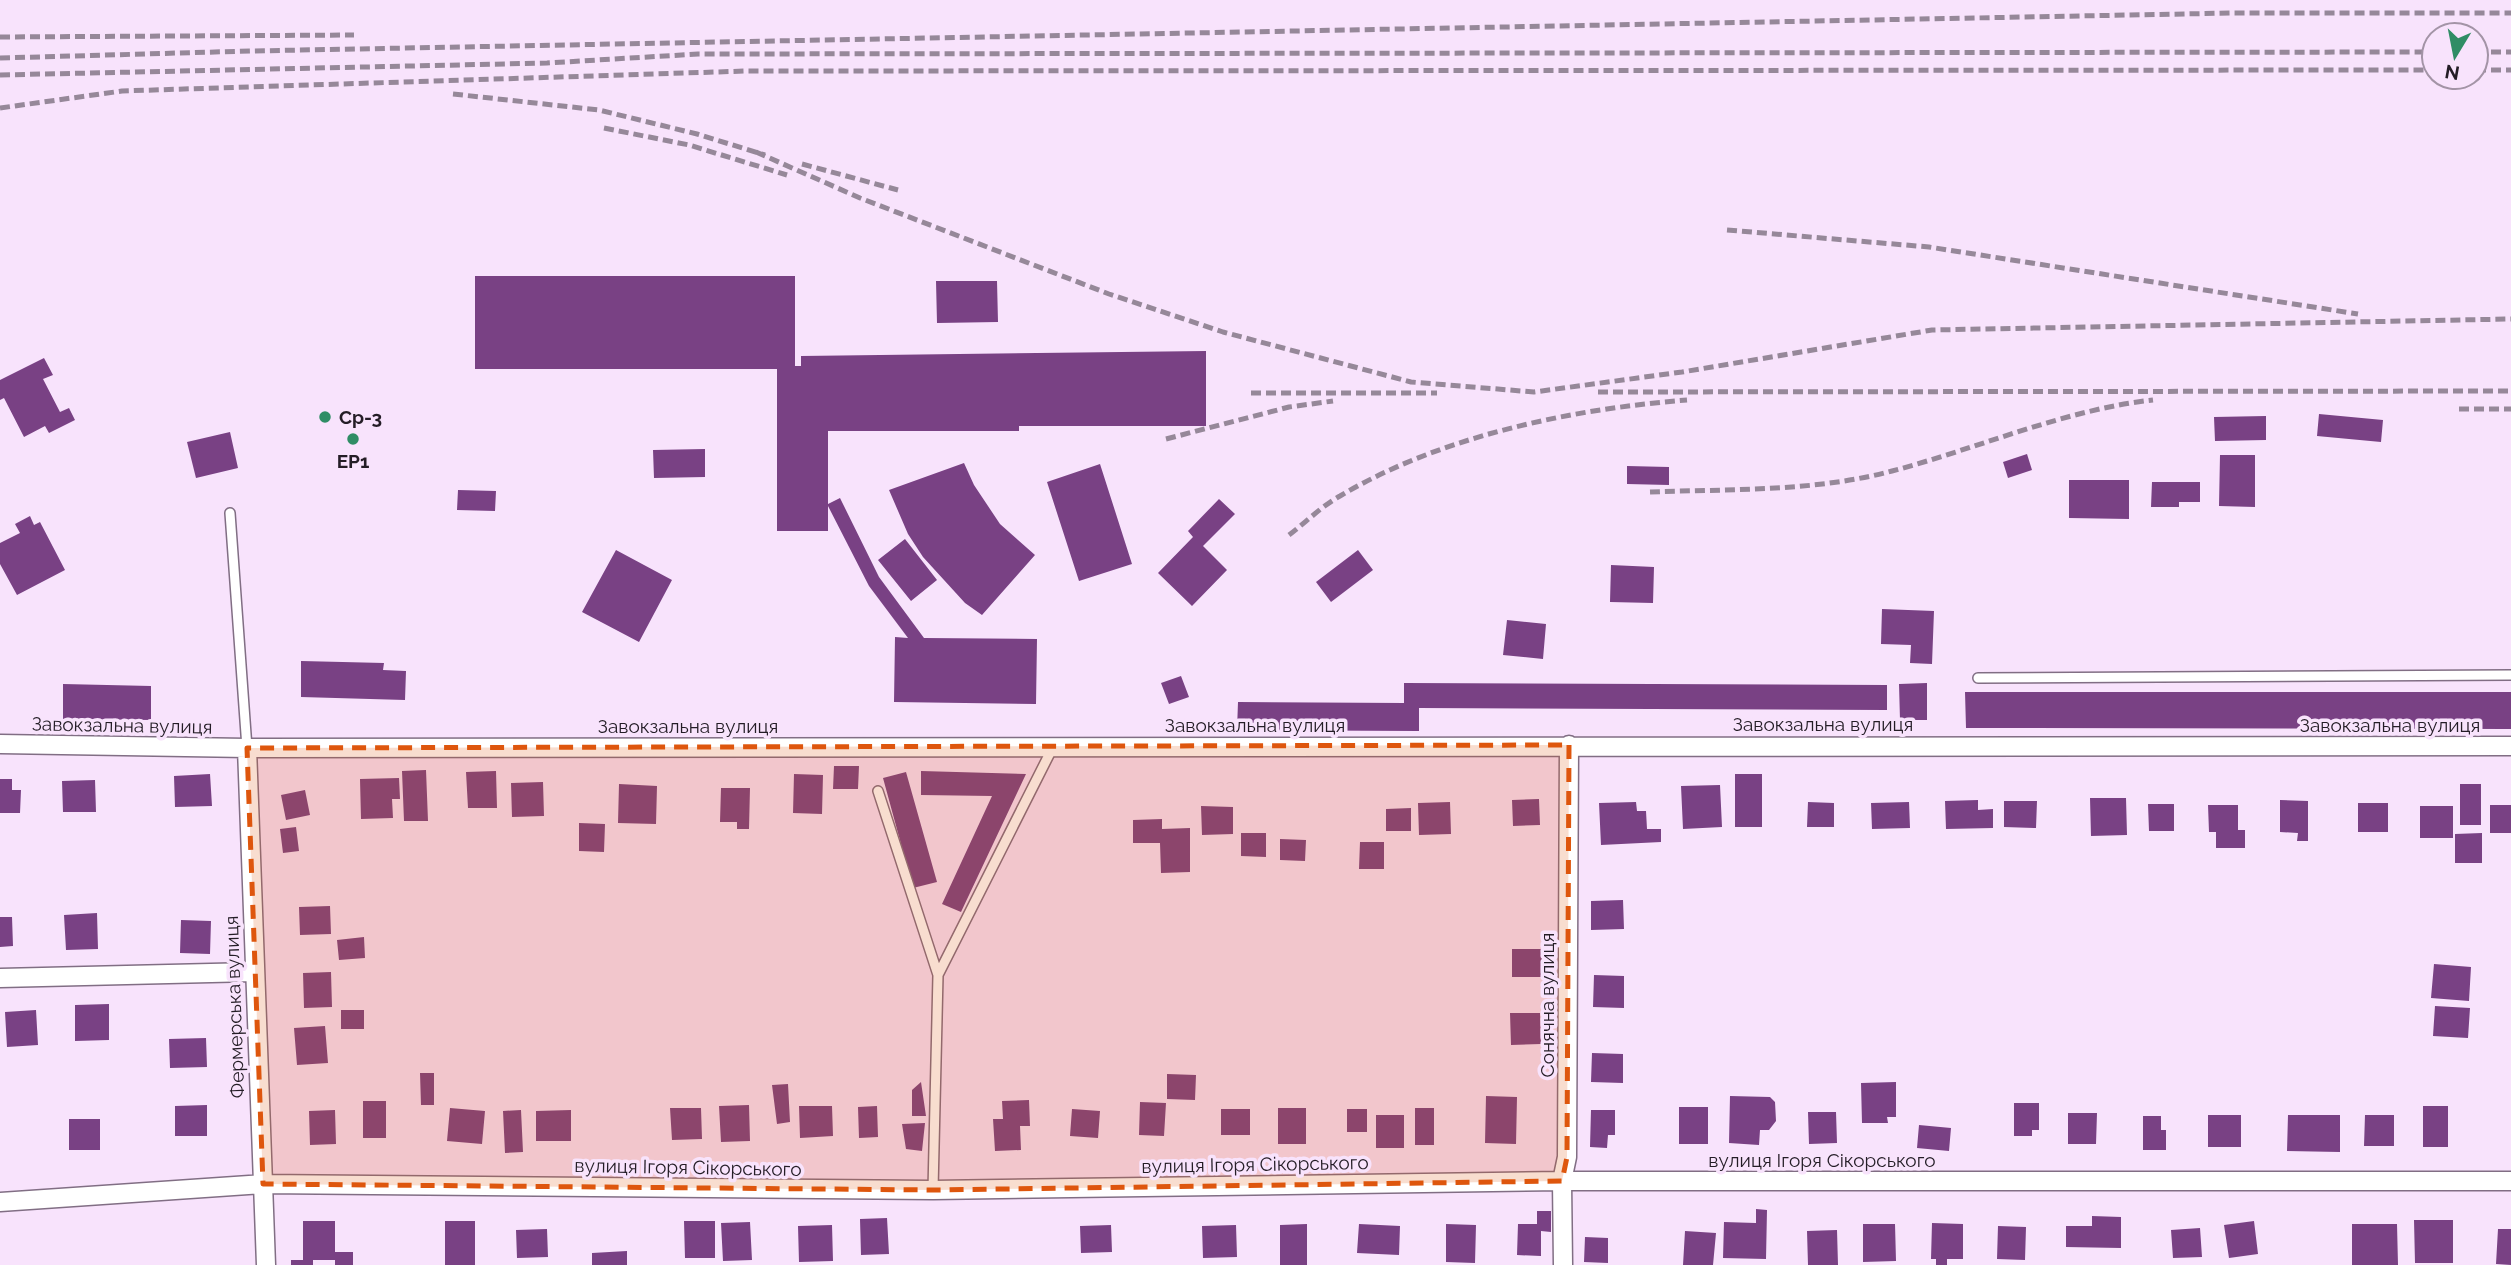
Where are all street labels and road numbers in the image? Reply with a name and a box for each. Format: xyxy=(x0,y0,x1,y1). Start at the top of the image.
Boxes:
street label: Завокзальна вулиця xyxy=(31,712,213,738)
street label: Завокзальна вулиця xyxy=(1733,713,1913,735)
street label: Завокзальна вулиця xyxy=(1165,714,1345,736)
street label: Завокзальна вулиця xyxy=(2300,714,2480,736)
street label: Завокзальна вулиця xyxy=(598,715,778,737)
street label: Фермерська вулиця xyxy=(220,915,248,1099)
street label: Сонячна вулиця xyxy=(1536,933,1558,1077)
street label: вулиця Ігоря Сікорського xyxy=(1708,1149,1936,1171)
street label: вулиця Ігоря Сікорського xyxy=(1141,1151,1369,1177)
street label: вулиця Ігоря Сікорського xyxy=(574,1154,802,1180)

